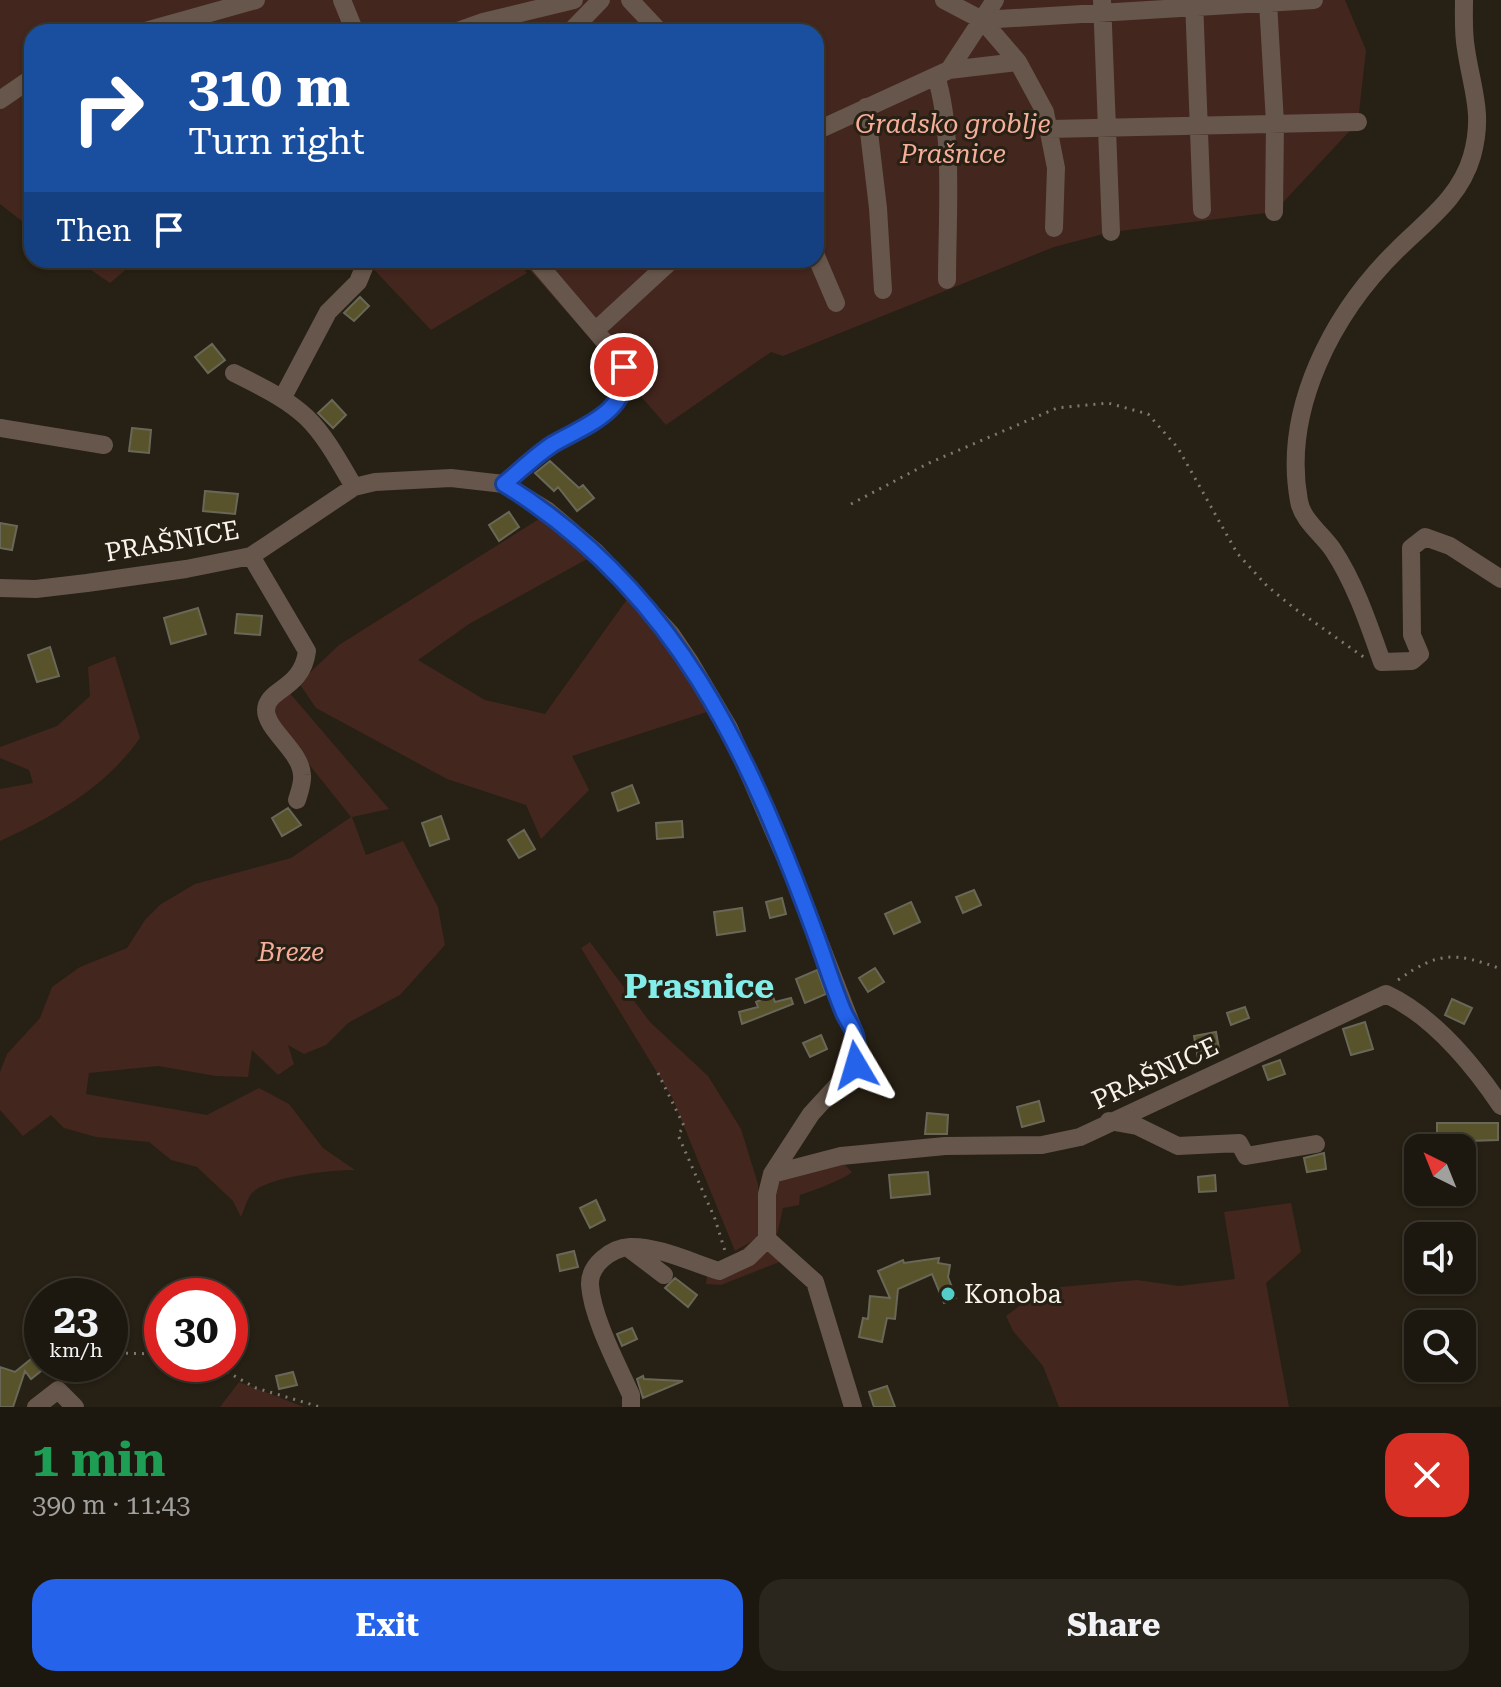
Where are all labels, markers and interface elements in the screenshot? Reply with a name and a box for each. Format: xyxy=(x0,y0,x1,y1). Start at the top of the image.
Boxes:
text: 310 m xyxy=(188,54,350,120)
icon: right xyxy=(56,56,160,160)
park label: Gradsko groblje Prašnice xyxy=(855,109,1051,169)
text: Turn right xyxy=(188,121,365,163)
icon: arrive xyxy=(147,208,191,252)
text: Then xyxy=(56,213,131,248)
pin xyxy=(590,333,658,401)
icon: arrive xyxy=(602,345,646,389)
street label: PRAŠNICE xyxy=(102,513,241,568)
park label: Breze xyxy=(257,937,324,967)
district label: Prasnice xyxy=(624,966,774,1006)
position arrow xyxy=(814,1023,898,1107)
street label: PRAŠNICE xyxy=(1087,1030,1223,1115)
north arrow xyxy=(1404,1134,1476,1206)
map controls xyxy=(1404,1134,1476,1382)
button: sound xyxy=(1404,1222,1476,1294)
speed limit sign: 30 xyxy=(144,1278,248,1382)
place label: Konoba xyxy=(964,1279,1062,1309)
marker: Konoba xyxy=(939,1285,957,1303)
text: 23 xyxy=(54,1296,98,1343)
button: search xyxy=(1404,1310,1476,1382)
text: km/h xyxy=(49,1338,103,1362)
text: 1 min xyxy=(32,1432,165,1488)
button: close xyxy=(1385,1433,1469,1517)
text: 390 m · 11:43 xyxy=(32,1490,191,1520)
button: Exit xyxy=(32,1579,743,1671)
button: Share xyxy=(759,1579,1469,1671)

